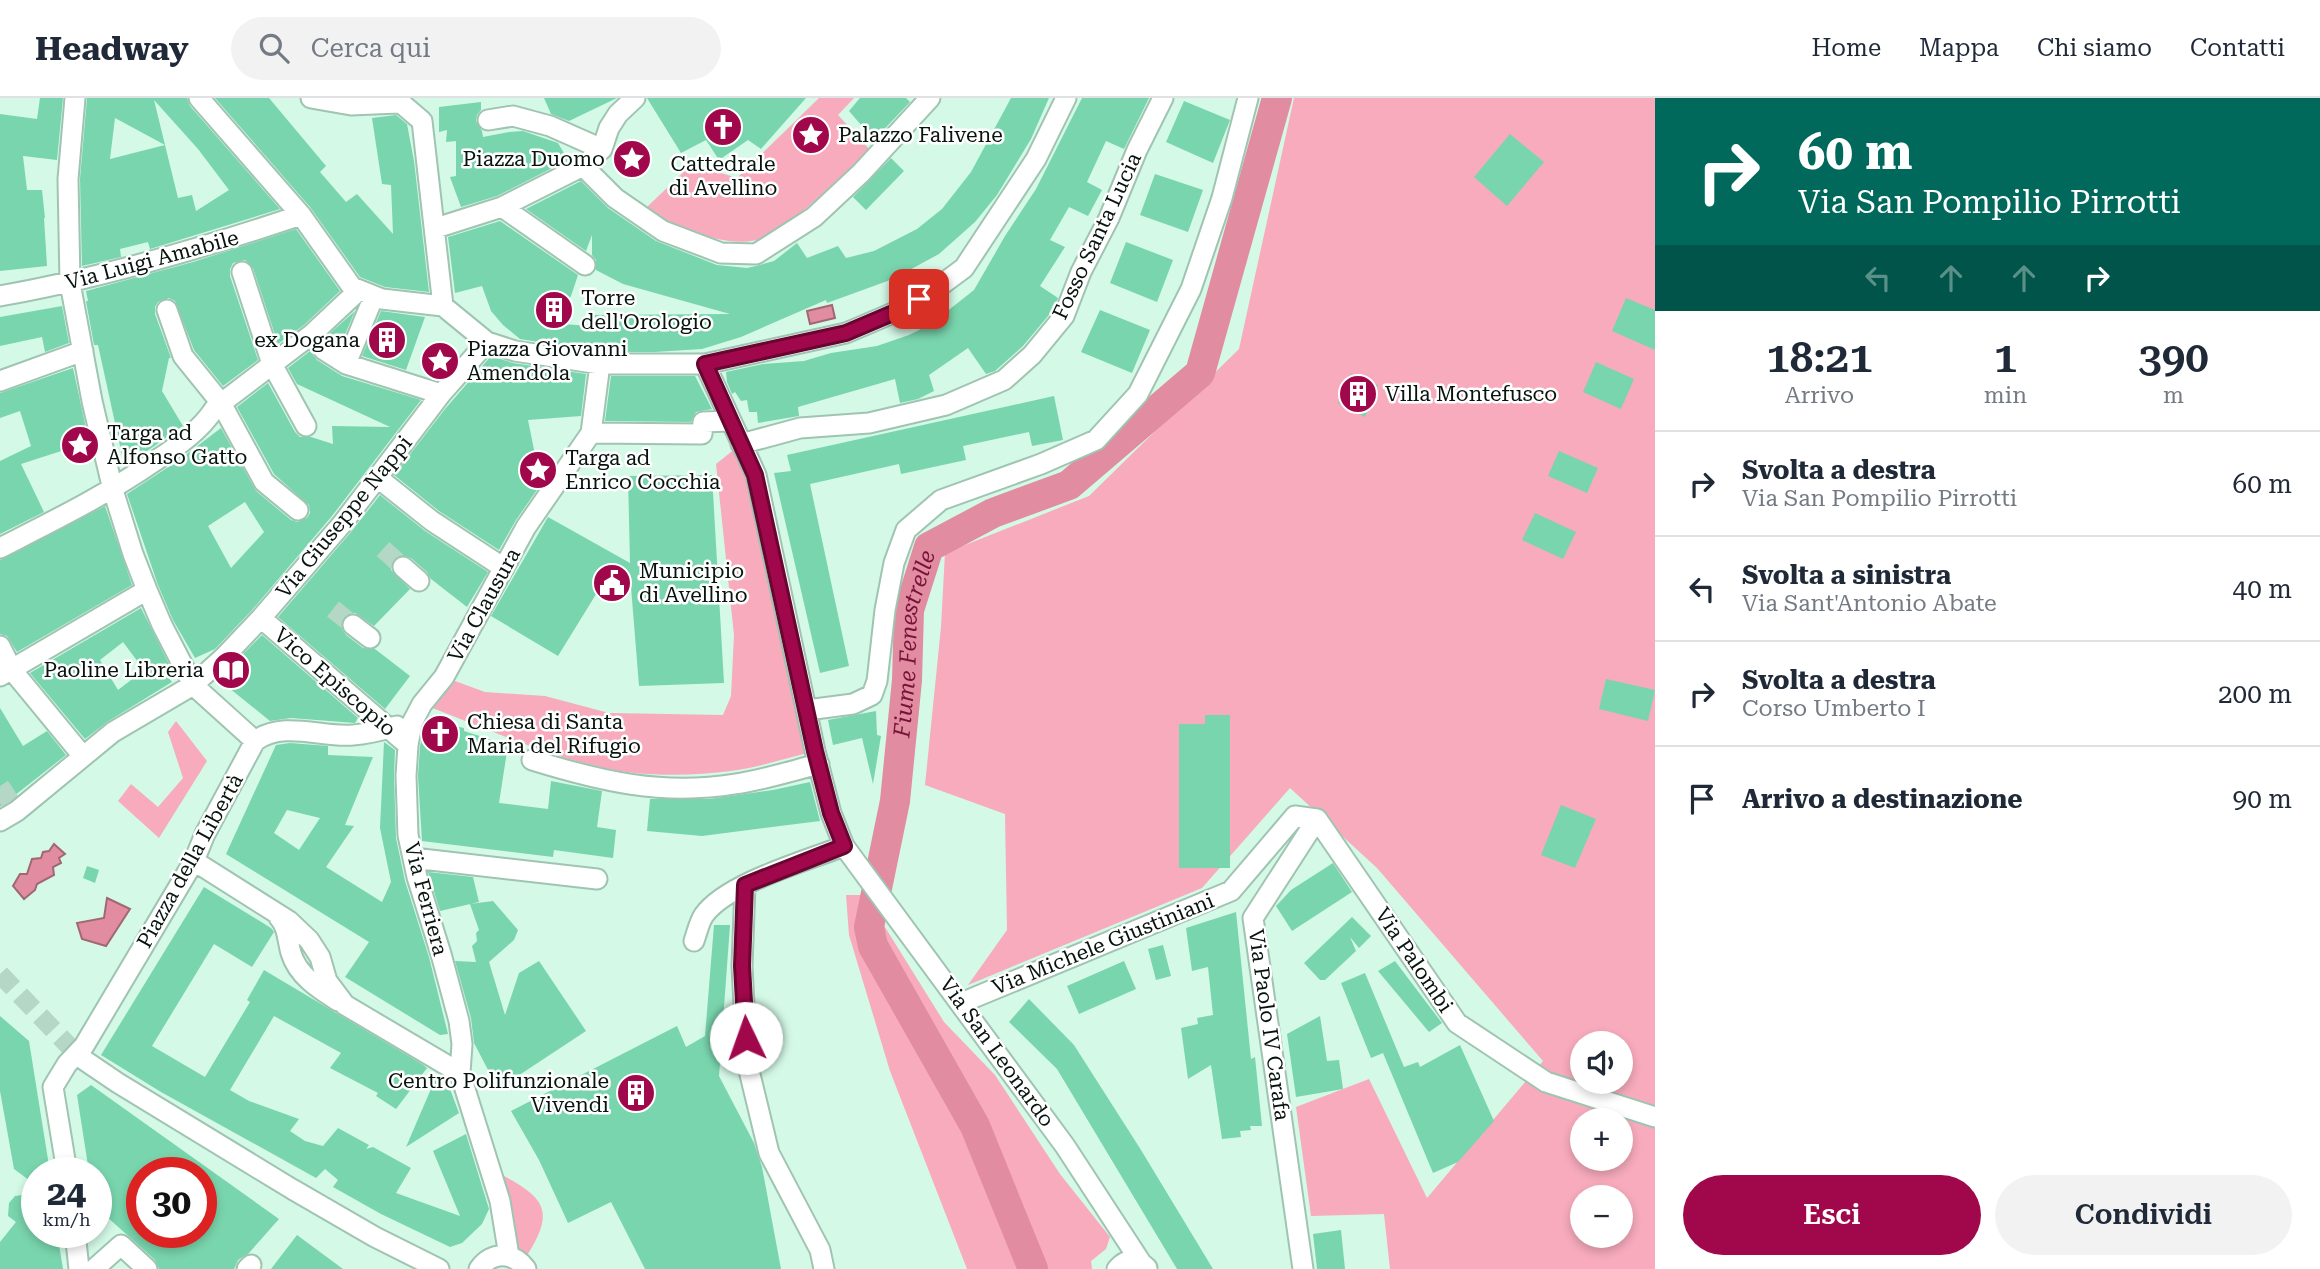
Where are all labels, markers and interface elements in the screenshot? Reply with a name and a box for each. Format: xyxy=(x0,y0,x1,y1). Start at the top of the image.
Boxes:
search box xyxy=(231,17,721,80)
text: Headway xyxy=(35,29,189,68)
icon: search xyxy=(255,29,293,67)
text: Cerca qui xyxy=(311,33,430,63)
text: Home xyxy=(1812,34,1881,62)
text: Mappa xyxy=(1919,34,1999,62)
text: Chi siamo xyxy=(2037,34,2152,62)
text: Contatti xyxy=(2190,34,2285,62)
church icon: Cattedrale di Avellino xyxy=(702,106,744,148)
place icon: Palazzo Falivene xyxy=(790,114,832,156)
place label: Palazzo Falivene xyxy=(838,123,1003,147)
text: 60 m xyxy=(1798,124,1913,181)
icon: right xyxy=(1683,126,1774,217)
place icon: Piazza Duomo xyxy=(611,138,653,180)
place label: Piazza Duomo xyxy=(463,147,605,171)
street label: Fosso Santa Lucia xyxy=(1048,148,1146,323)
place label: Cattedrale di Avellino xyxy=(669,152,777,200)
text: Via San Pompilio Pirrotti xyxy=(1798,183,2181,221)
street label: Via Luigi Amabile xyxy=(63,225,241,295)
icon: left xyxy=(1859,259,1897,297)
icon: ahead xyxy=(1932,259,1970,297)
icon: ahead xyxy=(2005,259,2043,297)
icon: right xyxy=(2078,259,2116,297)
pin xyxy=(889,269,949,329)
icon: arrive xyxy=(900,280,938,318)
place label: Torre dell'Orologio xyxy=(581,286,712,334)
building icon: Torre dell'Orologio xyxy=(533,289,575,331)
building icon: ex Dogana xyxy=(366,319,408,361)
place label: ex Dogana xyxy=(254,328,361,352)
text: 18:21 xyxy=(1766,333,1873,382)
text: 1 xyxy=(1994,333,2017,382)
text: 390 xyxy=(2138,333,2209,382)
place label: Piazza Giovanni Amendola xyxy=(467,337,628,385)
place icon: Piazza Giovanni Amendola xyxy=(419,340,461,382)
building icon: Villa Montefusco xyxy=(1337,373,1379,415)
place label: Villa Montefusco xyxy=(1385,382,1557,406)
text: Arrivo xyxy=(1785,382,1854,409)
text: min xyxy=(1984,382,2027,409)
text: m xyxy=(2163,382,2184,409)
place label: Targa ad Alfonso Gatto xyxy=(107,421,248,469)
place icon: Targa ad Alfonso Gatto xyxy=(59,424,101,466)
street label: Via Giuseppe Nappi xyxy=(271,431,417,603)
place label: Targa ad Enrico Cocchia xyxy=(565,446,721,494)
place icon: Targa ad Enrico Cocchia xyxy=(517,449,559,491)
text: Svolta a destra xyxy=(1742,455,1936,485)
icon: right xyxy=(1683,465,1721,503)
text: 60 m xyxy=(2233,469,2292,499)
text: Via San Pompilio Pirrotti xyxy=(1742,485,2017,512)
street label: Via Clausura xyxy=(443,543,526,666)
water label: Fiume Fenestrelle xyxy=(888,547,941,740)
place label: Municipio di Avellino xyxy=(639,559,748,607)
text: Svolta a sinistra xyxy=(1742,560,1951,590)
public building icon: Municipio di Avellino xyxy=(591,562,633,604)
icon: left xyxy=(1683,570,1721,608)
text: 40 m xyxy=(2233,574,2292,604)
text: Via Sant'Antonio Abate xyxy=(1742,590,1997,617)
street label: Vico Episcopio xyxy=(269,623,401,741)
library icon: Paoline Libreria xyxy=(210,649,252,691)
place label: Paoline Libreria xyxy=(44,658,205,682)
text: Svolta a destra xyxy=(1742,665,1936,695)
icon: right xyxy=(1683,675,1721,713)
text: 200 m xyxy=(2218,679,2292,709)
text: Corso Umberto I xyxy=(1742,695,1926,722)
place label: Chiesa di Santa Maria del Rifugio xyxy=(467,710,641,758)
church icon: Chiesa di Santa Maria del Rifugio xyxy=(419,713,461,755)
street label: Piazza della Libertà xyxy=(132,769,248,952)
icon: arrive xyxy=(1683,780,1721,818)
text: Arrivo a destinazione xyxy=(1742,784,2023,814)
text: 90 m xyxy=(2233,784,2292,814)
street label: Via Ferriera xyxy=(399,840,453,959)
street label: Via Michele Giustiniani xyxy=(989,888,1218,1000)
street label: Via Palombi xyxy=(1370,903,1458,1017)
street label: Via Paolo IV Carafa xyxy=(1244,928,1294,1123)
street label: Via San Leonardo xyxy=(935,973,1059,1131)
position arrow xyxy=(709,1001,783,1075)
map controls xyxy=(1570,1031,1633,1248)
button: sound xyxy=(1570,1031,1633,1094)
place label: Centro Polifunzionale Vivendi xyxy=(388,1069,609,1117)
building icon: Centro Polifunzionale Vivendi xyxy=(615,1072,657,1114)
button: + xyxy=(1570,1108,1633,1171)
speed limit sign: 30 xyxy=(126,1157,217,1248)
text: 24 xyxy=(47,1173,86,1214)
button: Esci xyxy=(1683,1175,1981,1255)
button: Condividi xyxy=(1995,1175,2292,1255)
button: − xyxy=(1570,1185,1633,1248)
text: km/h xyxy=(42,1209,91,1230)

